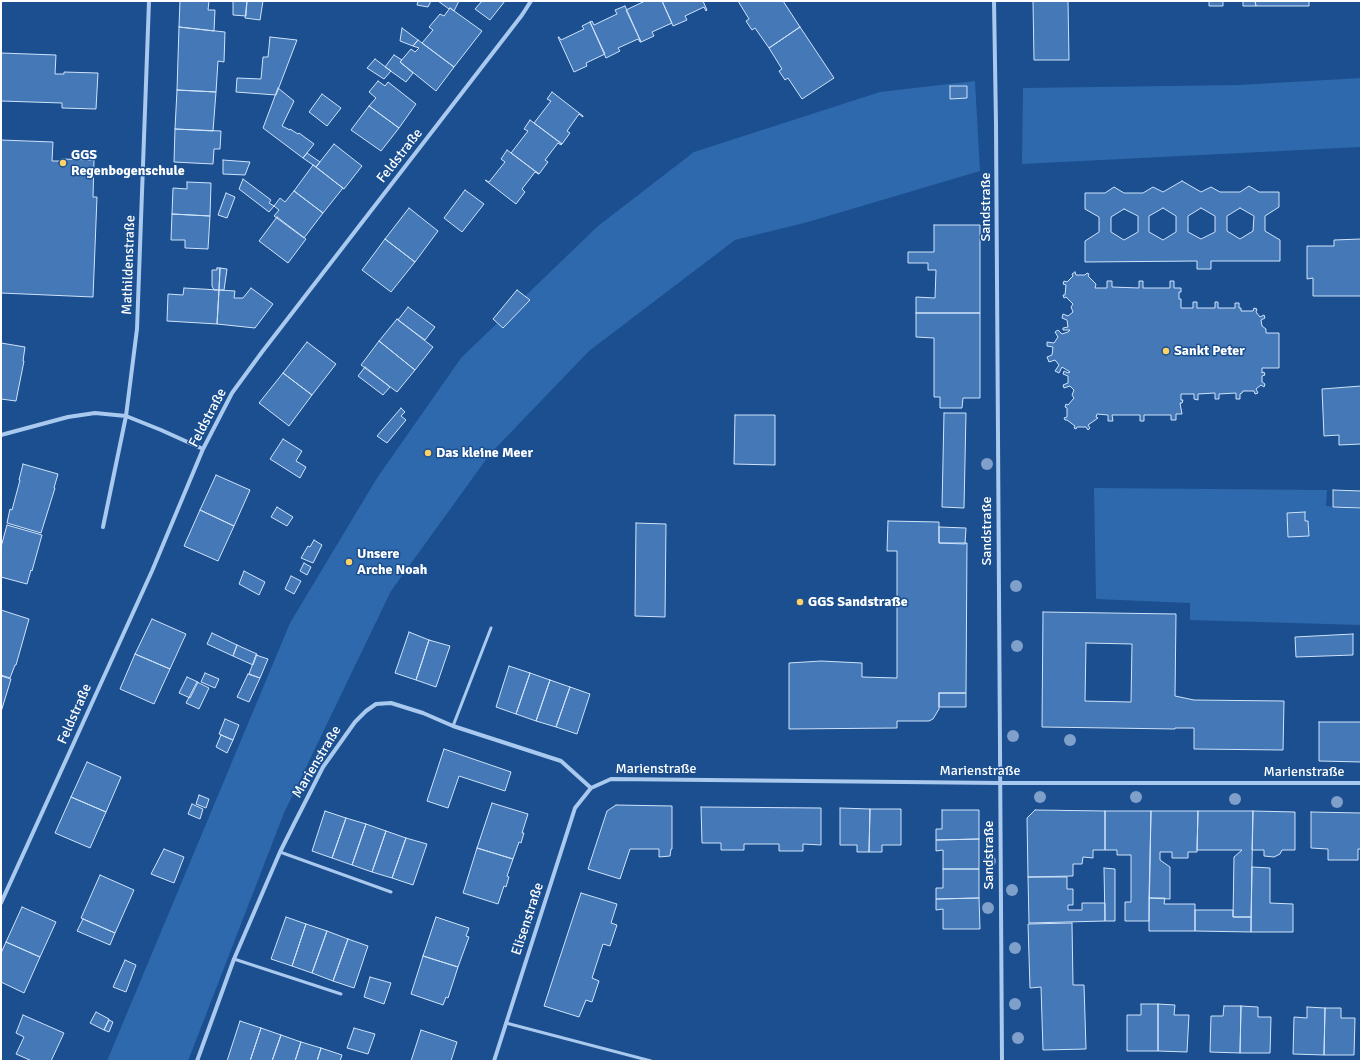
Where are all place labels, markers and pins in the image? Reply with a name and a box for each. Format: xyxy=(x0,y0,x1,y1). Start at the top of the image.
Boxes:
place label: GGS Regenbogenschule xyxy=(71,147,185,180)
marker: GGS Regenbogenschule xyxy=(58,158,68,168)
place label: Sankt Peter xyxy=(1174,343,1245,359)
marker: Sankt Peter xyxy=(1161,346,1171,356)
place label: Das kleine Meer xyxy=(436,445,533,461)
marker: Das kleine Meer xyxy=(423,448,433,458)
place label: Unsere Arche Noah xyxy=(357,546,427,578)
marker: Unsere Arche Noah xyxy=(344,557,354,567)
place label: GGS Sandstraße xyxy=(808,594,908,610)
marker: GGS Sandstraße xyxy=(795,597,805,607)

